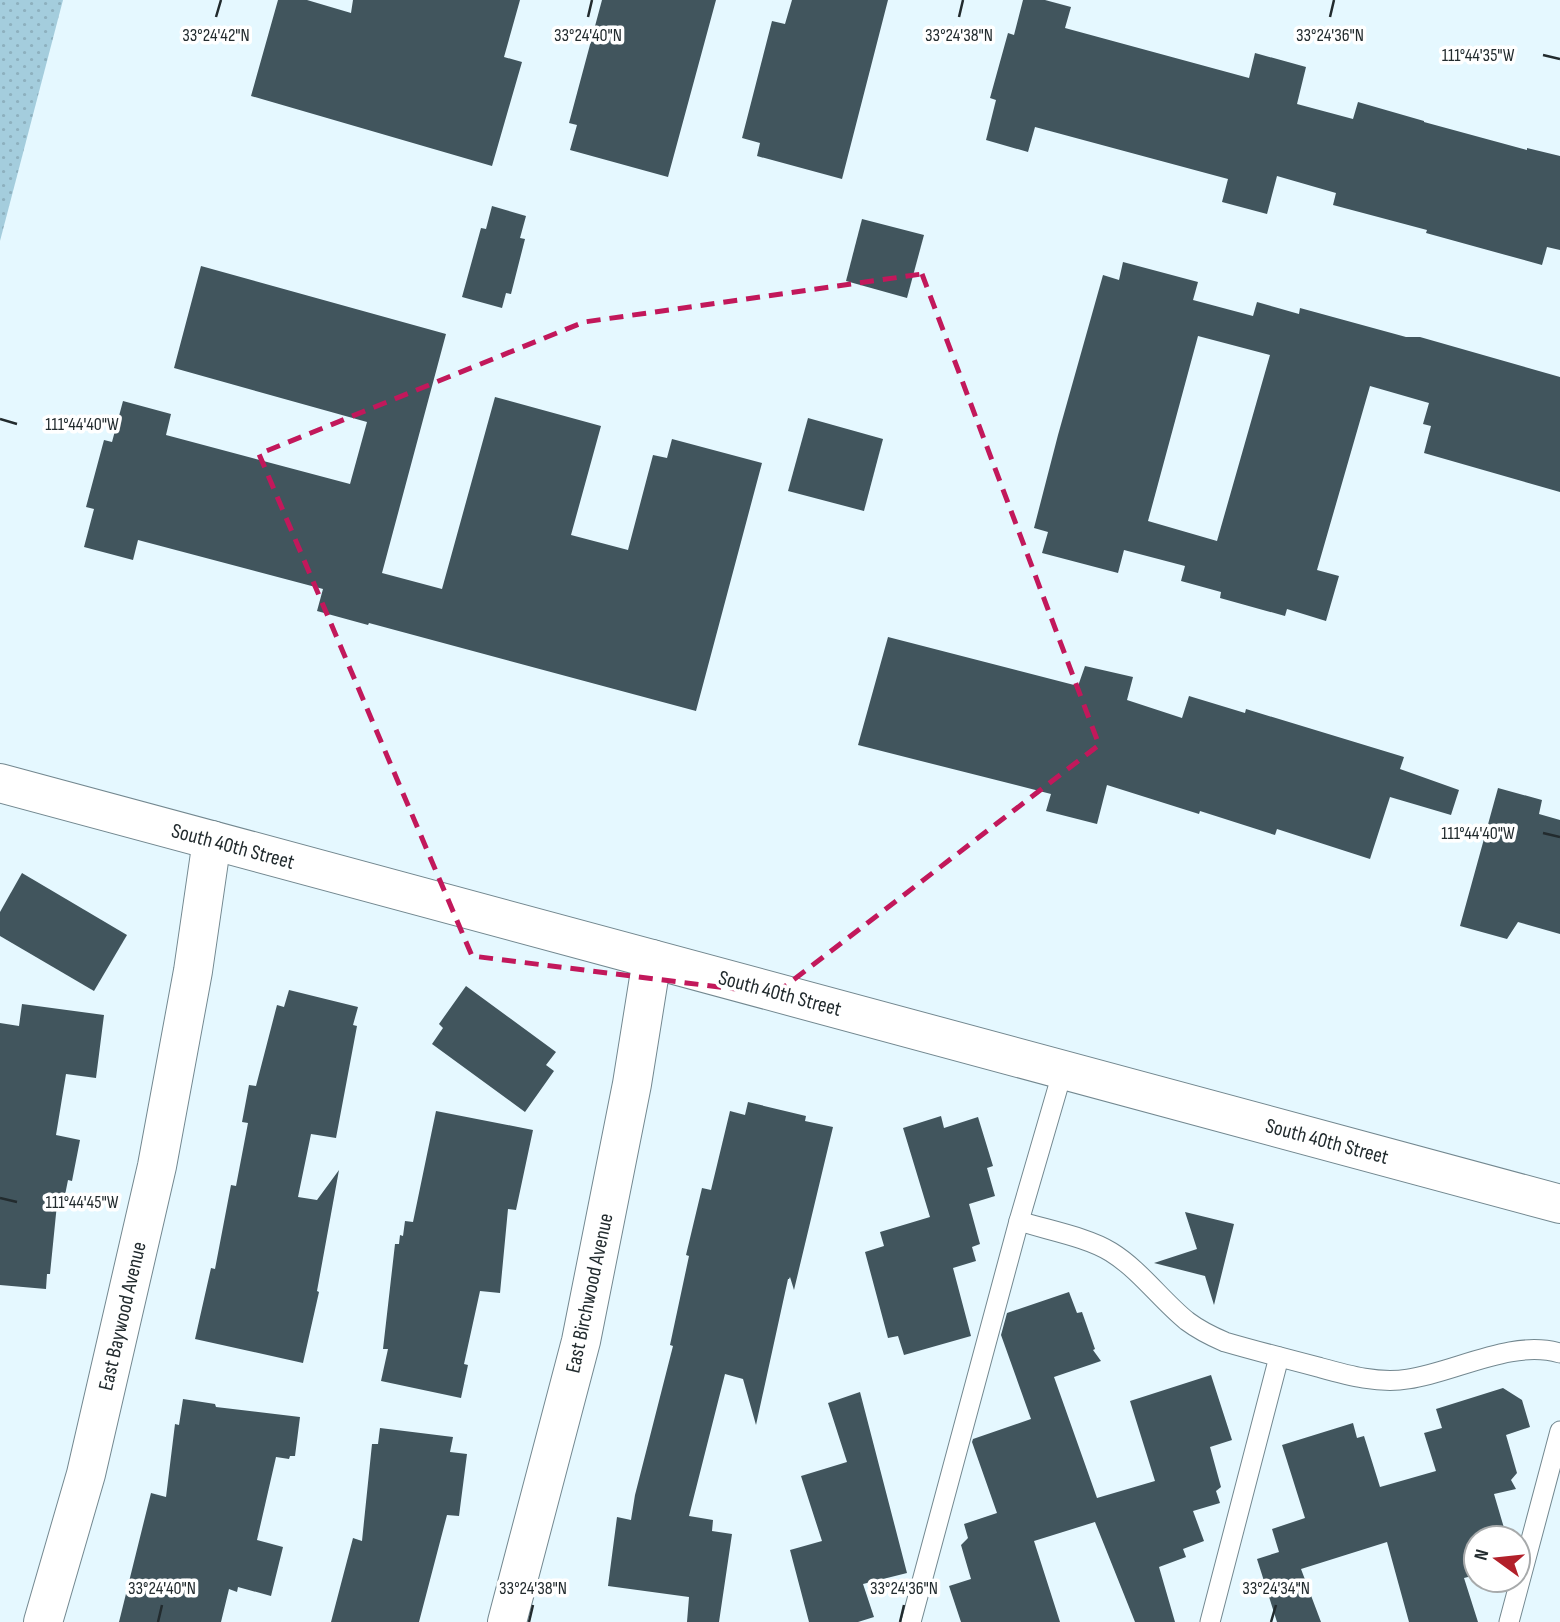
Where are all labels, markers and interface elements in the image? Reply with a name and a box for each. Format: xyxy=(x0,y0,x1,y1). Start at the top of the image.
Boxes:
text: 33°24'42"N xyxy=(182,25,250,46)
text: 33°24'40"N xyxy=(554,25,622,46)
text: 33°24'38"N xyxy=(925,25,993,46)
text: 33°24'36"N xyxy=(1296,25,1364,46)
text: 111°44'35"W xyxy=(1442,45,1515,66)
text: 111°44'40"W xyxy=(45,414,119,435)
street label: South 40th Street xyxy=(169,818,297,875)
text: 111°44'40"W xyxy=(1441,823,1515,844)
street label: South 40th Street xyxy=(716,965,844,1022)
street label: South 40th Street xyxy=(1263,1113,1391,1170)
text: 111°44'45"W xyxy=(46,1192,119,1213)
street label: East Birchwood Avenue xyxy=(560,1211,619,1375)
street label: East Baywood Avenue xyxy=(93,1239,152,1393)
north arrow xyxy=(1462,1524,1532,1594)
text: N xyxy=(1470,1547,1494,1563)
text: 33°24'40"N xyxy=(128,1578,196,1599)
text: 33°24'38"N xyxy=(499,1578,567,1599)
text: 33°24'36"N xyxy=(870,1578,938,1599)
text: 33°24'34"N xyxy=(1242,1578,1310,1599)

